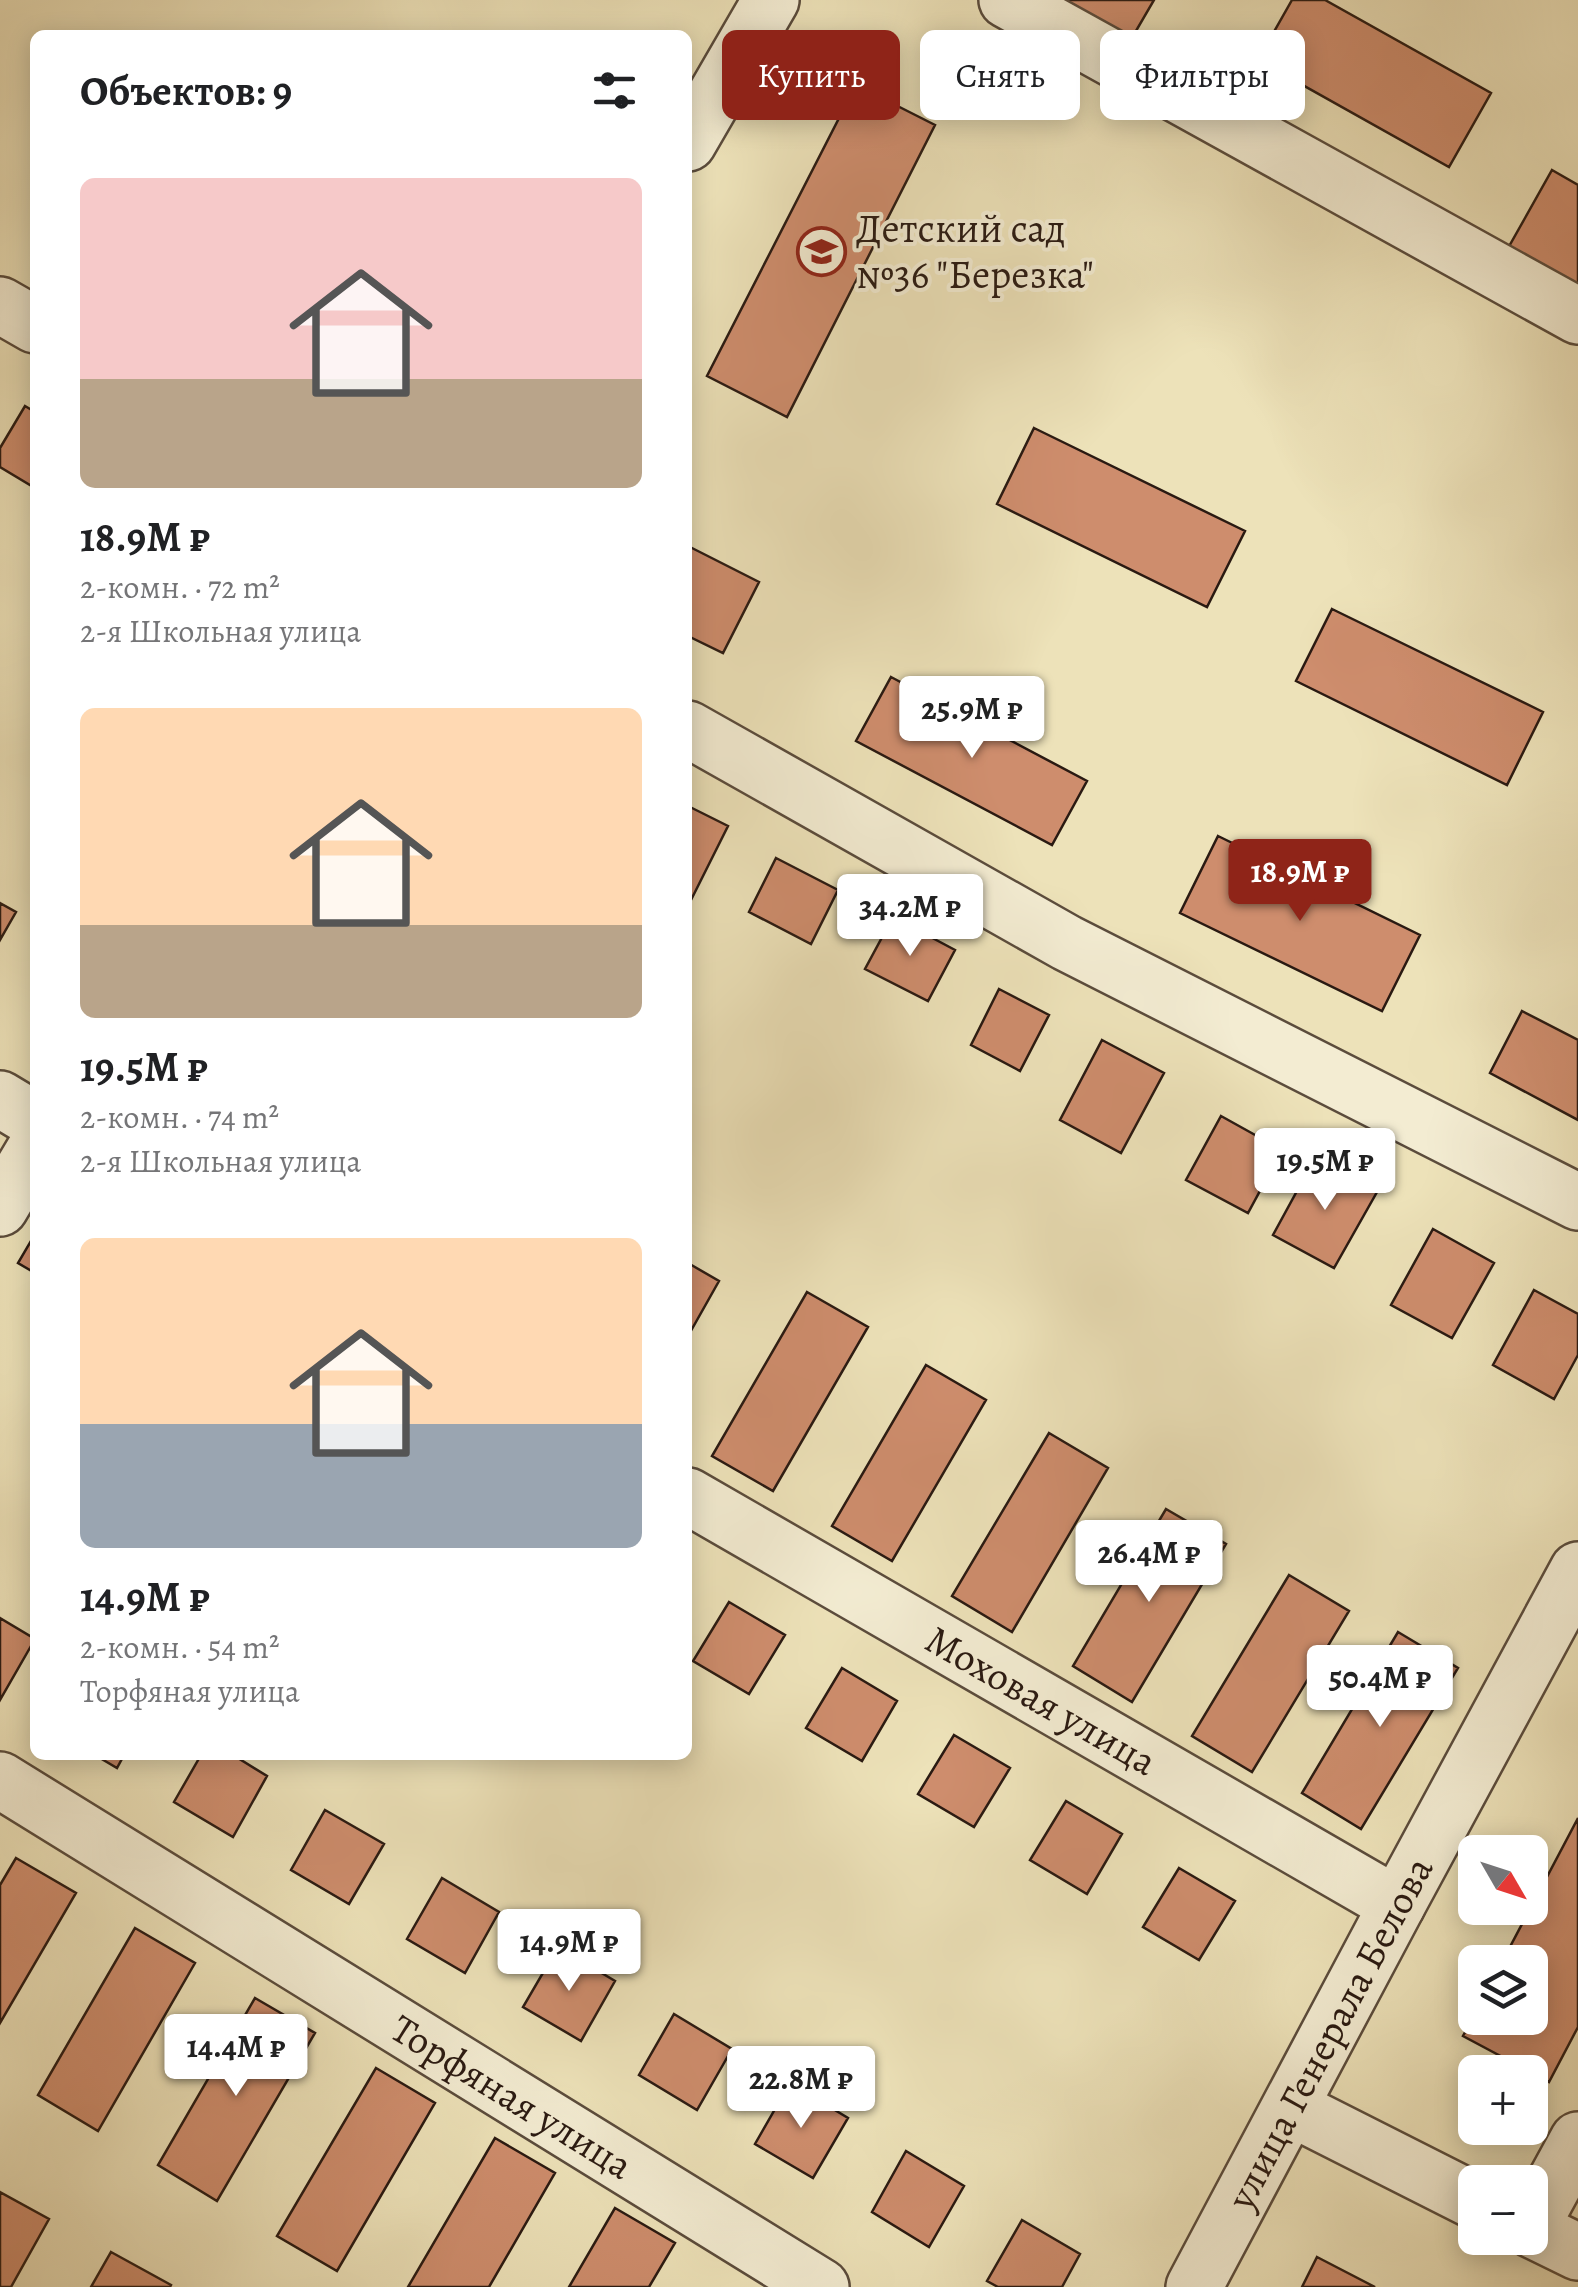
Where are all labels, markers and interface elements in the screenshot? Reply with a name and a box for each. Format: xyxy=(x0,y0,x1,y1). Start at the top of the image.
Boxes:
chip: Купить xyxy=(722,30,900,120)
chip: Снять xyxy=(920,30,1080,120)
chip: Фильтры xyxy=(1100,30,1305,120)
text: Объектов: 9 xyxy=(80,62,292,119)
icon: filters xyxy=(587,63,642,118)
place label: Детский сад №36 "Березка" xyxy=(856,201,1094,302)
school or university icon: Детский сад №36 "Березка" xyxy=(795,225,847,277)
icon: home xyxy=(271,243,451,423)
text: 18.9M ₽ xyxy=(80,508,210,565)
text: 2-комн. · 72 m² xyxy=(80,565,280,609)
text: 2-я Школьная улица xyxy=(80,609,361,653)
pin: 25.9M ₽ xyxy=(880,676,1064,761)
text: 25.9M ₽ xyxy=(921,686,1023,730)
icon: home xyxy=(271,773,451,953)
pin: 18.9M ₽ xyxy=(1208,839,1392,924)
text: 18.9M ₽ xyxy=(1250,849,1350,893)
pin: 34.2M ₽ xyxy=(818,874,1002,959)
text: 34.2M ₽ xyxy=(859,884,961,928)
text: 19.5M ₽ xyxy=(80,1038,208,1095)
text: 2-комн. · 74 m² xyxy=(80,1095,279,1139)
pin: 19.5M ₽ xyxy=(1233,1128,1417,1213)
text: 19.5M ₽ xyxy=(1276,1138,1374,1182)
text: 2-я Школьная улица xyxy=(80,1139,361,1183)
icon: home xyxy=(271,1303,451,1483)
pin: 26.4M ₽ xyxy=(1057,1520,1241,1605)
text: 26.4M ₽ xyxy=(1098,1530,1200,1574)
text: 14.9M ₽ xyxy=(80,1568,210,1625)
street label: Моховая улица xyxy=(915,1612,1167,1789)
text: 2-комн. · 54 m² xyxy=(80,1625,279,1669)
pin: 50.4M ₽ xyxy=(1288,1645,1472,1730)
text: 50.4M ₽ xyxy=(1329,1655,1431,1699)
text: Торфяная улица xyxy=(80,1669,300,1713)
north arrow xyxy=(1458,1835,1548,1925)
map controls xyxy=(1458,1835,1548,2255)
street label: улица Генерала Белова xyxy=(1213,1846,1446,2220)
pin: 14.9M ₽ xyxy=(477,1909,661,1994)
text: 14.9M ₽ xyxy=(520,1919,618,1963)
button: layers xyxy=(1458,1945,1548,2035)
street label: Торфяная улица xyxy=(381,2001,644,2193)
pin: 14.4M ₽ xyxy=(144,2014,328,2099)
text: 14.4M ₽ xyxy=(186,2024,286,2068)
pin: 22.8M ₽ xyxy=(709,2046,893,2131)
button: + xyxy=(1458,2055,1548,2145)
text: 22.8M ₽ xyxy=(749,2056,853,2100)
button: − xyxy=(1458,2165,1548,2255)

